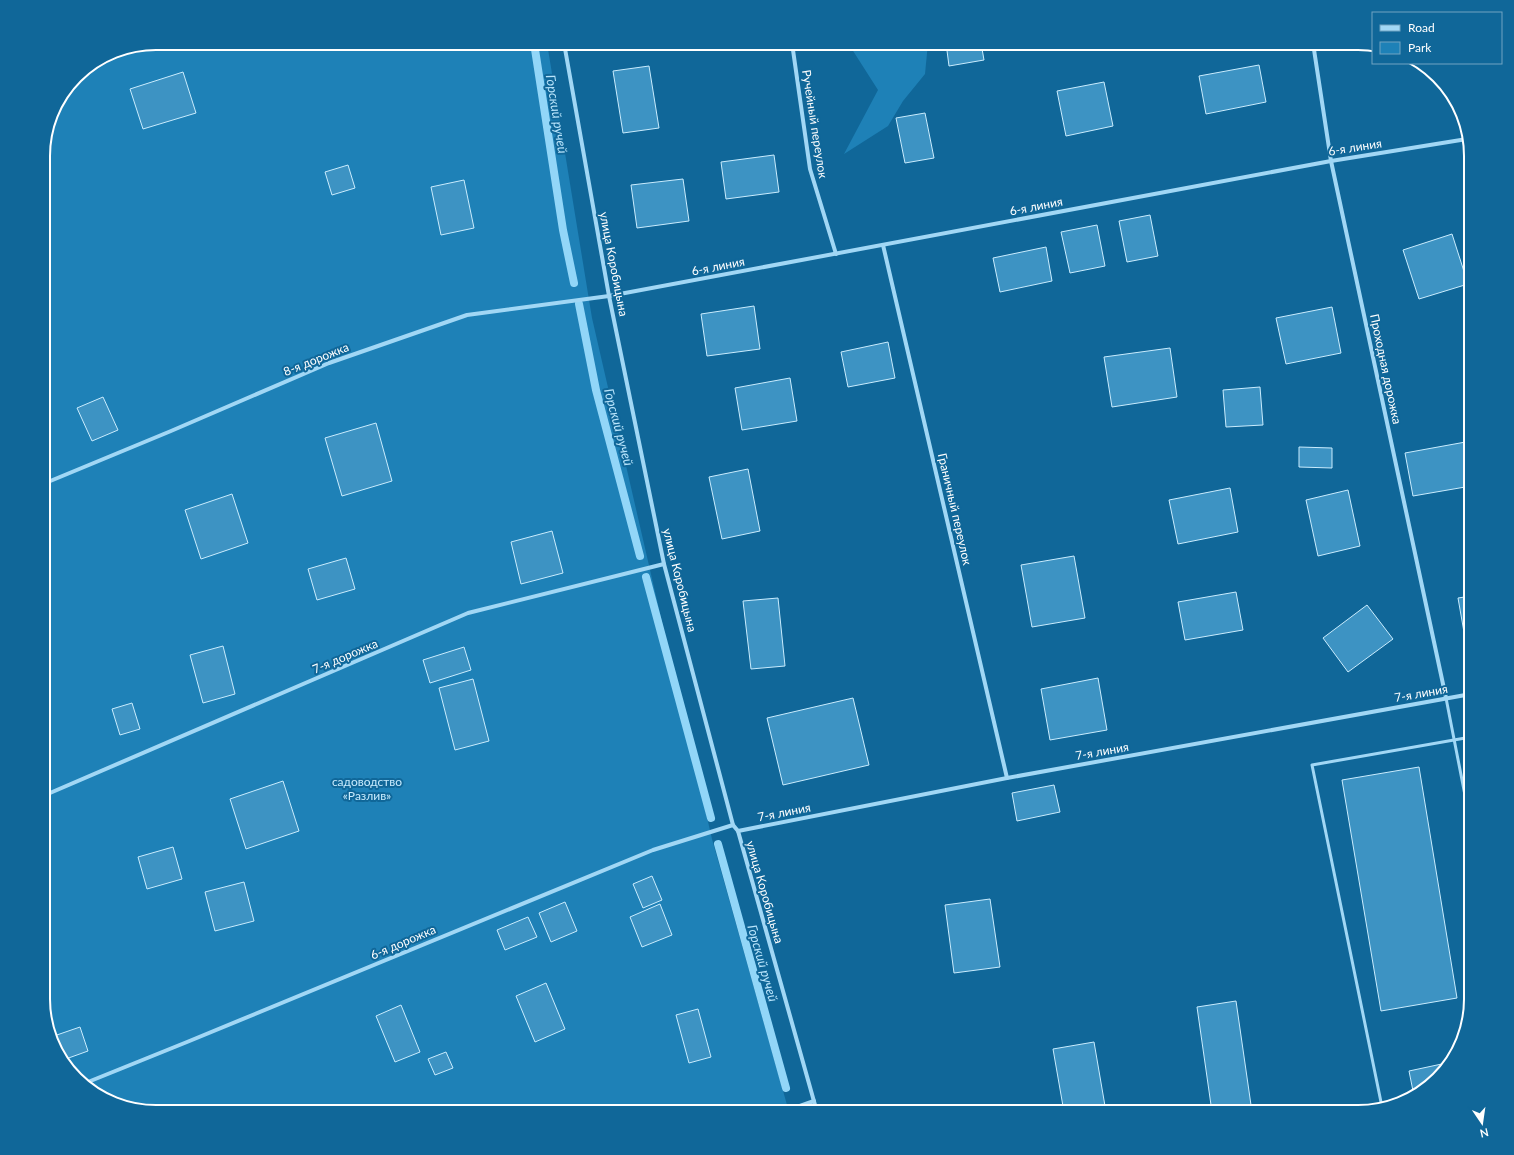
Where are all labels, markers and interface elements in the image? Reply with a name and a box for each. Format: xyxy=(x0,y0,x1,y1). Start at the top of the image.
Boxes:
legend xyxy=(1372,12,1502,64)
text: Road xyxy=(1408,20,1435,35)
text: Park xyxy=(1408,40,1432,55)
street label: Ручейный переулок xyxy=(799,69,831,180)
water label: Горский ручей xyxy=(543,74,571,155)
street label: 6-я линия xyxy=(1327,135,1383,159)
street label: 6-я линия xyxy=(1008,193,1064,219)
street label: улица Коробицына xyxy=(596,210,632,318)
street label: 6-я линия xyxy=(690,253,746,279)
street label: Проходная дорожка xyxy=(1367,312,1405,426)
street label: 8-я дорожка xyxy=(281,339,351,379)
water label: Горский ручей xyxy=(601,387,637,468)
street label: Граничный переулок xyxy=(935,451,975,567)
street label: улица Коробицына xyxy=(660,527,700,633)
street label: 7-я дорожка xyxy=(310,636,380,676)
street label: 7-я линия xyxy=(1393,681,1449,705)
street label: 7-я линия xyxy=(1074,739,1130,763)
park label: садоводство «Разлив» xyxy=(332,774,402,803)
street label: 7-я линия xyxy=(756,799,812,825)
street label: улица Коробицына xyxy=(743,839,787,945)
street label: 6-я дорожка xyxy=(368,922,438,962)
water label: Горский ручей xyxy=(744,923,782,1003)
north arrow xyxy=(1462,1103,1502,1143)
text: N xyxy=(1479,1126,1490,1141)

